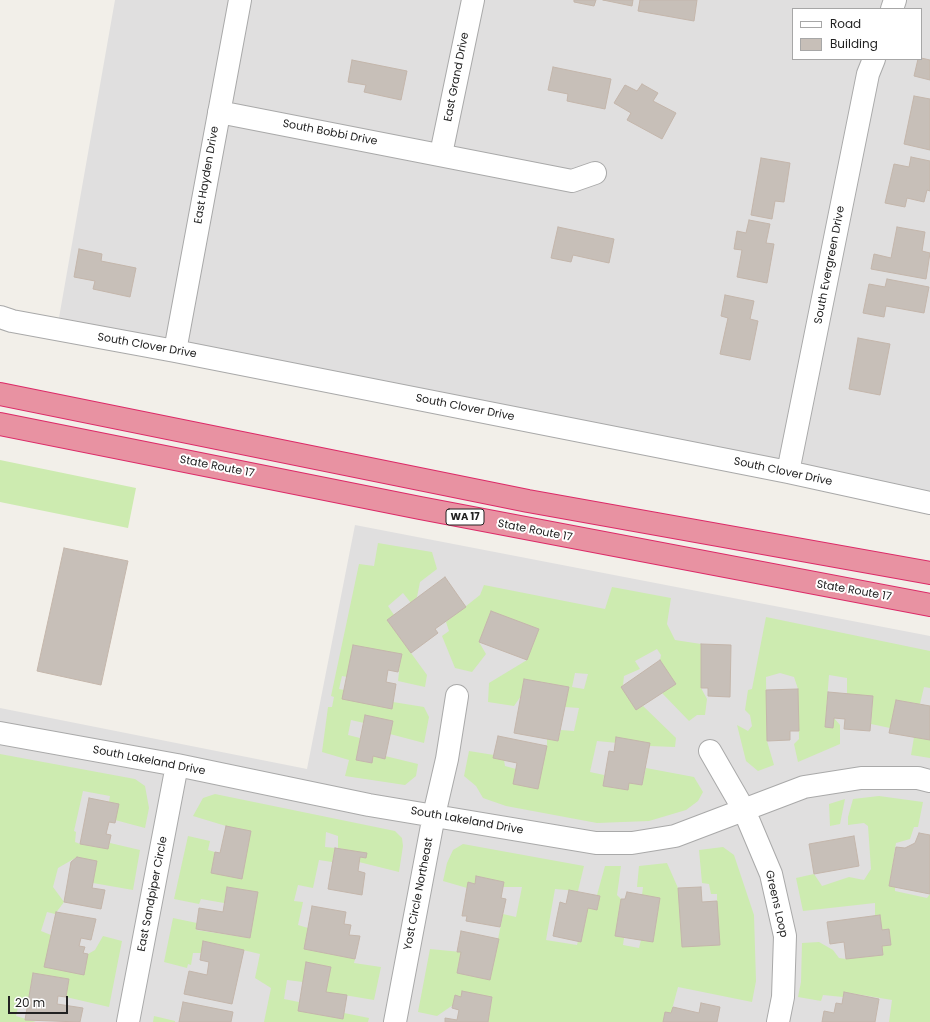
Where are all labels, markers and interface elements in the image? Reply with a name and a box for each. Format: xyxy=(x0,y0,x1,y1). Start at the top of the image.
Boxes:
legend xyxy=(792,8,922,60)
text: Road xyxy=(830,15,861,32)
street label: East Grand Drive xyxy=(442,31,472,123)
text: Building xyxy=(830,35,878,52)
street label: South Bobbi Drive xyxy=(281,117,379,149)
street label: East Hayden Drive xyxy=(192,125,222,225)
street label: South Evergreen Drive xyxy=(812,205,848,325)
street label: South Clover Drive xyxy=(96,331,198,361)
street label: South Clover Drive xyxy=(414,392,516,424)
street label: State Route 17 xyxy=(179,453,255,481)
street label: South Clover Drive xyxy=(733,455,833,489)
road number: WA 17 xyxy=(446,509,484,525)
street label: State Route 17 xyxy=(497,517,573,545)
street label: State Route 17 xyxy=(816,578,892,604)
street label: South Lakeland Drive xyxy=(92,744,206,778)
street label: South Lakeland Drive xyxy=(410,805,524,837)
street label: East Sandpiper Circle xyxy=(135,835,171,953)
street label: Yost Circle Northeast xyxy=(402,837,436,951)
street label: Greens Loop xyxy=(762,869,790,939)
scale bar xyxy=(10,988,70,1014)
text: 20 m xyxy=(15,994,45,1011)

